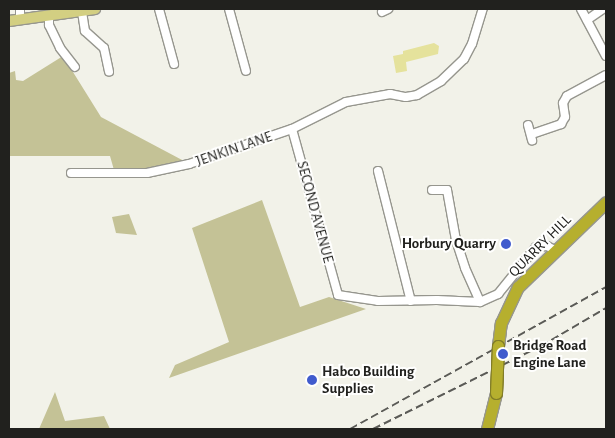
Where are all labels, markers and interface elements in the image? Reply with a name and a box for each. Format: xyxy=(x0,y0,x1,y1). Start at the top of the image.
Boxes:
street label: JENKIN LANE xyxy=(194,128,274,170)
street label: SECOND AVENUE xyxy=(293,159,337,265)
street label: QUARRY HILL xyxy=(505,211,575,281)
place label: Horbury Quarry xyxy=(402,235,496,253)
marker: Horbury Quarry xyxy=(500,238,512,250)
place label: Bridge Road Engine Lane xyxy=(513,336,586,371)
marker: Bridge Road Engine Lane xyxy=(497,348,509,360)
place label: Habco Building Supplies xyxy=(322,362,414,397)
marker: Habco Building Supplies xyxy=(306,374,318,386)

